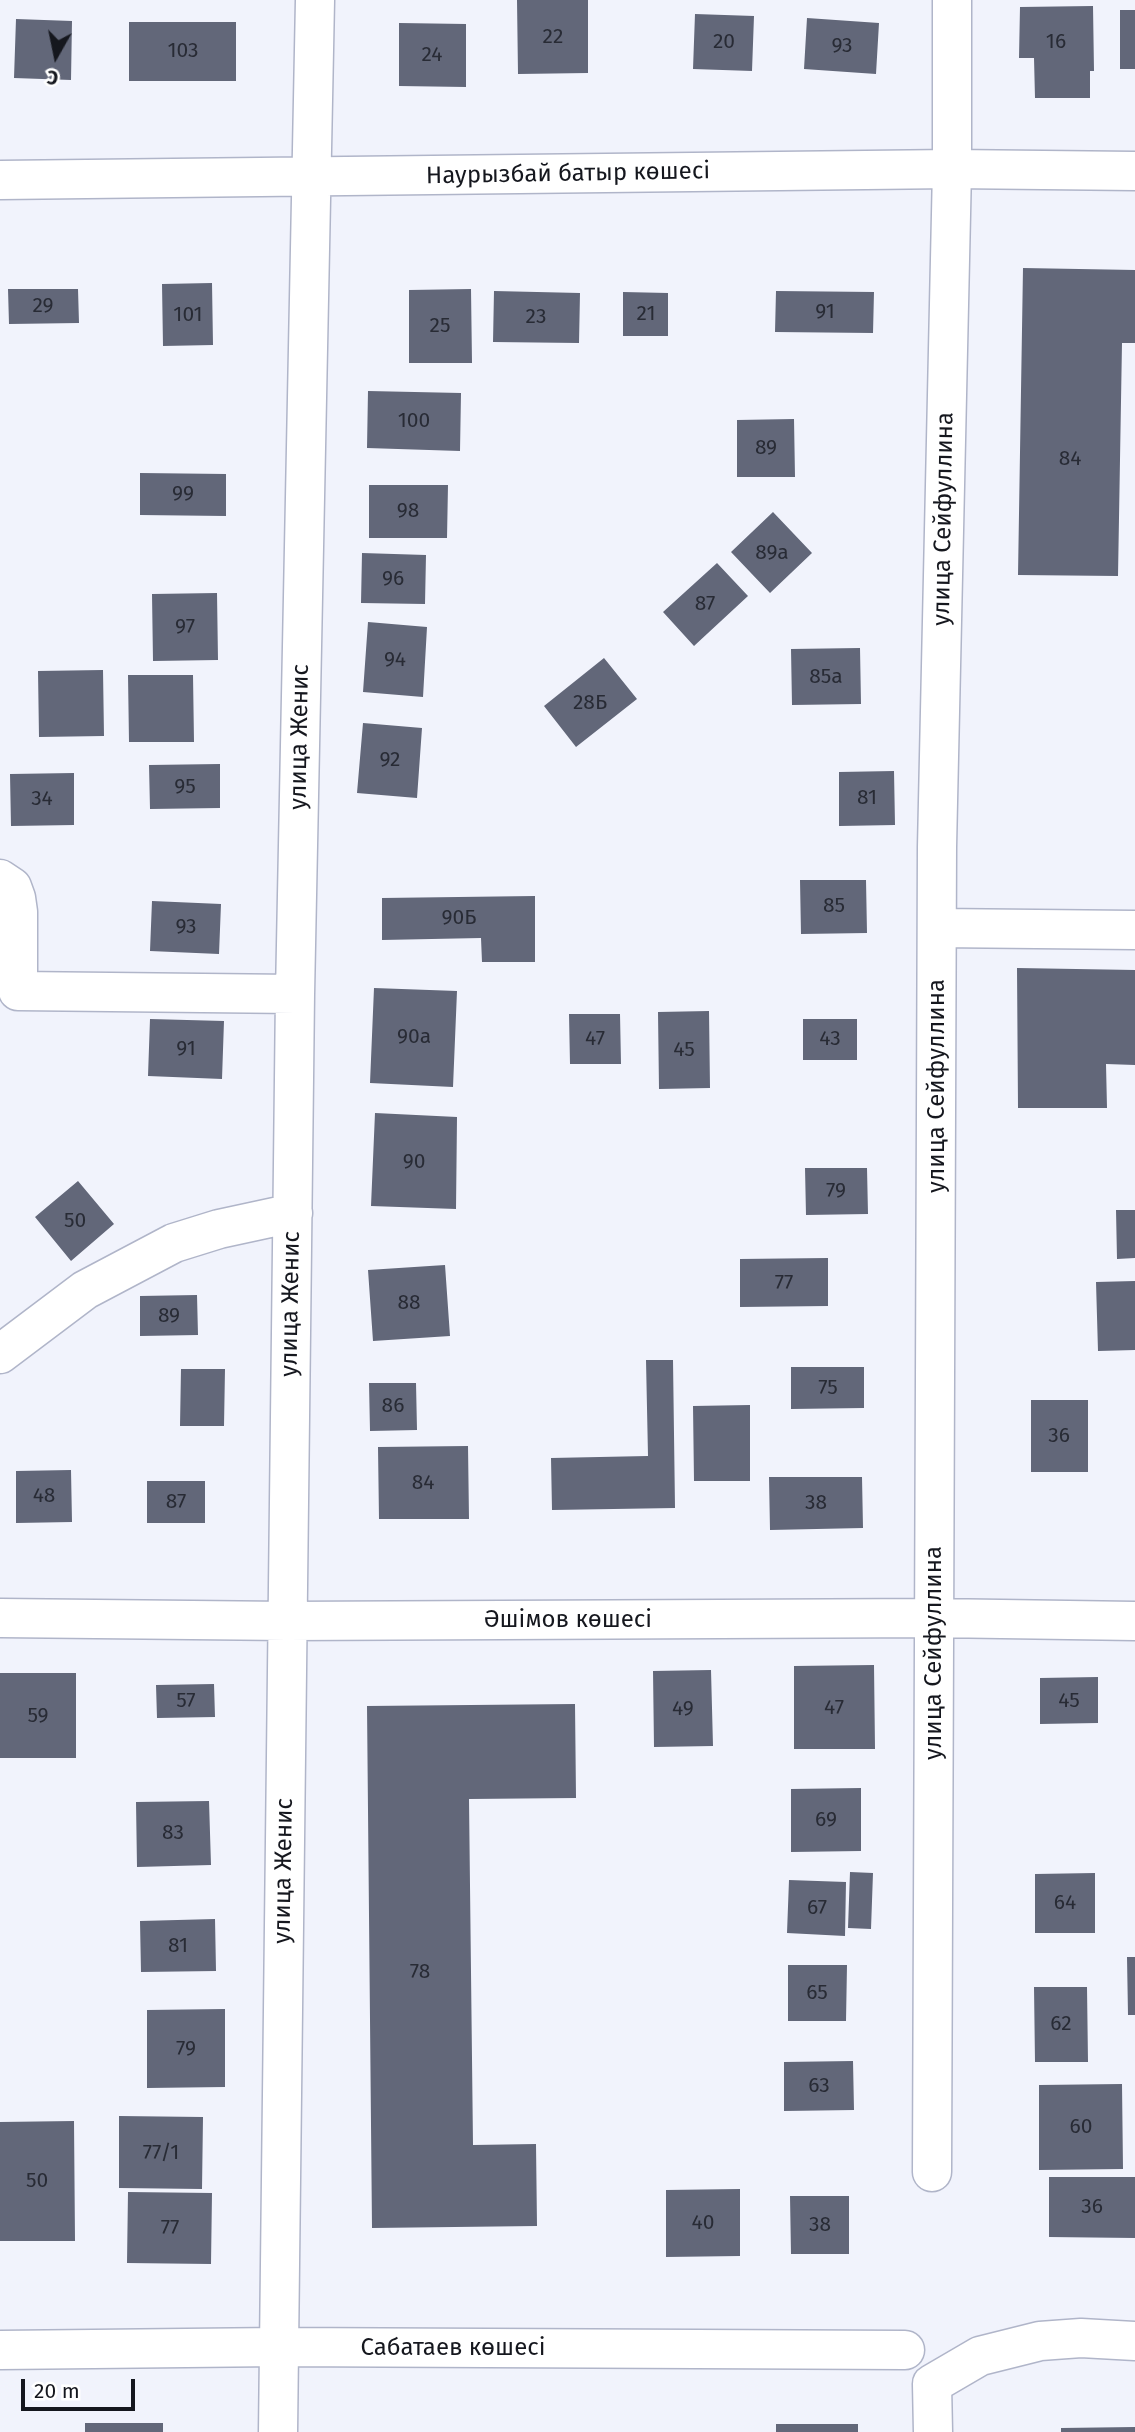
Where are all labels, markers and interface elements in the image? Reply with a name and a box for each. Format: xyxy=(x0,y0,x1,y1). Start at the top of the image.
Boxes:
north arrow xyxy=(21,21,91,91)
house number: 22 xyxy=(543,24,563,50)
house number: 20 xyxy=(713,29,735,55)
house number: 16 xyxy=(1046,29,1066,55)
house number: 93 xyxy=(831,33,853,59)
house number: 103 xyxy=(167,38,199,64)
house number: 24 xyxy=(422,42,442,68)
text: С xyxy=(45,65,60,89)
street label: Наурызбай батыр көшесі xyxy=(426,157,710,191)
house number: 29 xyxy=(32,293,54,319)
house number: 91 xyxy=(815,299,835,325)
house number: 21 xyxy=(637,301,655,327)
house number: 101 xyxy=(173,302,203,328)
house number: 23 xyxy=(526,304,546,330)
house number: 25 xyxy=(430,313,450,339)
house number: 100 xyxy=(398,408,430,434)
street label: улица Сейфуллина xyxy=(928,412,960,626)
house number: 89 xyxy=(755,435,777,461)
house number: 84 xyxy=(1059,446,1081,472)
house number: 99 xyxy=(172,481,194,507)
house number: 98 xyxy=(397,498,419,524)
house number: 89а xyxy=(755,540,789,566)
house number: 96 xyxy=(382,566,404,592)
house number: 87 xyxy=(695,591,715,617)
house number: 97 xyxy=(175,614,195,640)
house number: 94 xyxy=(384,647,406,673)
street label: улица Женис xyxy=(284,664,316,810)
house number: 85а xyxy=(809,664,843,690)
house number: 28Б xyxy=(573,690,607,716)
house number: 92 xyxy=(380,747,400,773)
house number: 95 xyxy=(174,774,196,800)
house number: 81 xyxy=(857,785,877,811)
house number: 34 xyxy=(31,786,53,812)
house number: 85 xyxy=(823,893,845,919)
house number: 90Б xyxy=(442,905,476,931)
house number: 93 xyxy=(175,914,197,940)
street label: улица Сейфуллина xyxy=(923,979,951,1193)
house number: 90а xyxy=(397,1024,431,1050)
house number: 47 xyxy=(585,1026,605,1052)
house number: 43 xyxy=(819,1026,841,1052)
house number: 91 xyxy=(176,1036,196,1062)
house number: 45 xyxy=(673,1037,695,1063)
house number: 90 xyxy=(403,1149,425,1175)
house number: 79 xyxy=(826,1178,846,1204)
house number: 50 xyxy=(64,1208,86,1234)
street label: улица Женис xyxy=(275,1231,307,1377)
house number: 77 xyxy=(775,1270,793,1296)
house number: 88 xyxy=(397,1290,421,1316)
house number: 89 xyxy=(158,1303,180,1329)
house number: 75 xyxy=(818,1375,838,1401)
house number: 86 xyxy=(382,1393,404,1419)
house number: 36 xyxy=(1048,1423,1070,1449)
house number: 84 xyxy=(412,1470,434,1496)
house number: 48 xyxy=(33,1483,55,1509)
house number: 87 xyxy=(166,1489,186,1515)
house number: 38 xyxy=(805,1490,827,1516)
street label: улица Сейфуллина xyxy=(920,1546,948,1760)
street label: Әшімов көшесі xyxy=(484,1606,652,1634)
house number: 57 xyxy=(176,1688,196,1714)
house number: 45 xyxy=(1058,1688,1080,1714)
house number: 47 xyxy=(824,1695,844,1721)
house number: 49 xyxy=(672,1696,694,1722)
house number: 59 xyxy=(27,1703,49,1729)
street label: улица Женис xyxy=(268,1798,300,1944)
house number: 69 xyxy=(815,1807,837,1833)
house number: 83 xyxy=(162,1820,184,1846)
house number: 64 xyxy=(1054,1890,1076,1916)
house number: 67 xyxy=(807,1895,827,1921)
house number: 81 xyxy=(168,1933,188,1959)
house number: 78 xyxy=(410,1959,430,1985)
house number: 65 xyxy=(806,1980,828,2006)
house number: 62 xyxy=(1050,2011,1072,2037)
house number: 79 xyxy=(176,2036,196,2062)
house number: 63 xyxy=(808,2073,830,2099)
house number: 60 xyxy=(1070,2114,1092,2140)
house number: 77/1 xyxy=(143,2140,179,2166)
house number: 50 xyxy=(26,2168,48,2194)
house number: 36 xyxy=(1081,2194,1103,2220)
house number: 40 xyxy=(692,2210,714,2236)
house number: 38 xyxy=(809,2212,831,2238)
house number: 77 xyxy=(161,2215,179,2241)
street label: Сабатаев көшесі xyxy=(360,2334,546,2362)
scale bar xyxy=(24,2366,138,2410)
text: 20 m xyxy=(34,2378,80,2404)

